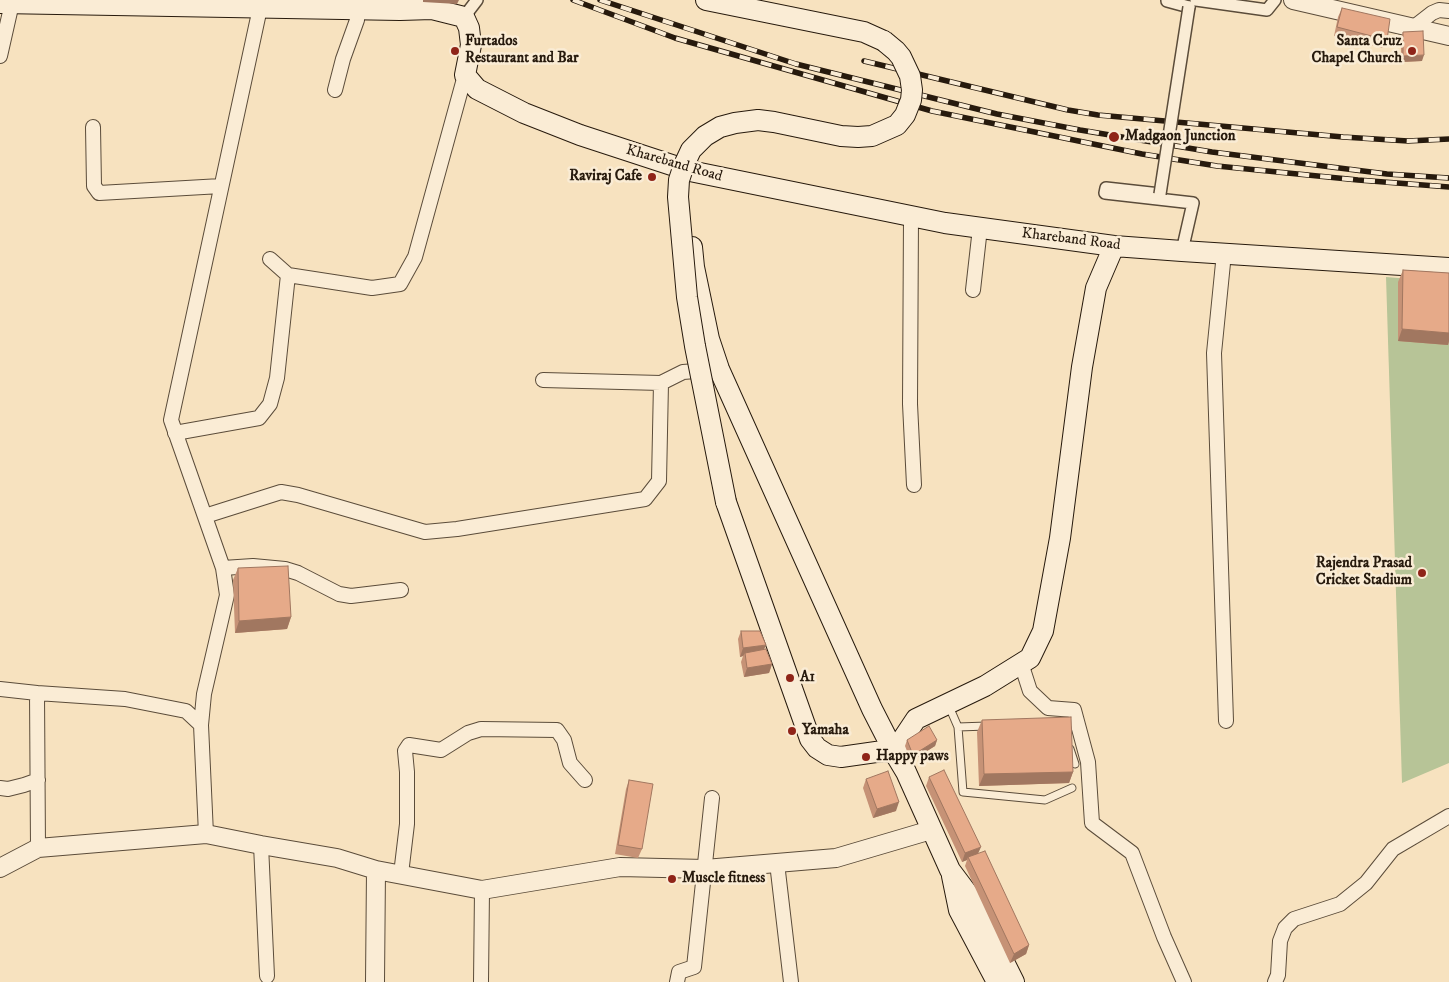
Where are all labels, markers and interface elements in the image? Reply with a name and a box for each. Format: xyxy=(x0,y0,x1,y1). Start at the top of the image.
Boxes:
place label: Furtados Restaurant and Bar xyxy=(465,33,579,68)
place label: Santa Cruz Chapel Church xyxy=(1311,33,1402,68)
marker: Furtados Restaurant and Bar xyxy=(449,45,461,57)
marker: Santa Cruz Chapel Church xyxy=(1406,45,1418,57)
place label: Madgaon Junction xyxy=(1125,128,1236,146)
marker: Madgaon Junction xyxy=(1107,130,1121,144)
street label: Khareband Road xyxy=(624,142,724,186)
place label: Raviraj Cafe xyxy=(569,168,642,186)
marker: Raviraj Cafe xyxy=(646,171,658,183)
street label: Khareband Road xyxy=(1021,225,1121,255)
place label: Rajendra Prasad Cricket Stadium xyxy=(1316,555,1412,590)
marker: Rajendra Prasad Cricket Stadium xyxy=(1416,567,1428,579)
place label: A1 xyxy=(800,669,815,687)
marker: A1 xyxy=(784,672,796,684)
place label: Yamaha xyxy=(802,722,849,740)
marker: Yamaha xyxy=(786,725,798,737)
place label: Happy paws xyxy=(876,748,949,766)
marker: Happy paws xyxy=(860,751,872,763)
place label: Muscle fitness xyxy=(682,870,765,888)
marker: Muscle fitness xyxy=(666,873,678,885)

